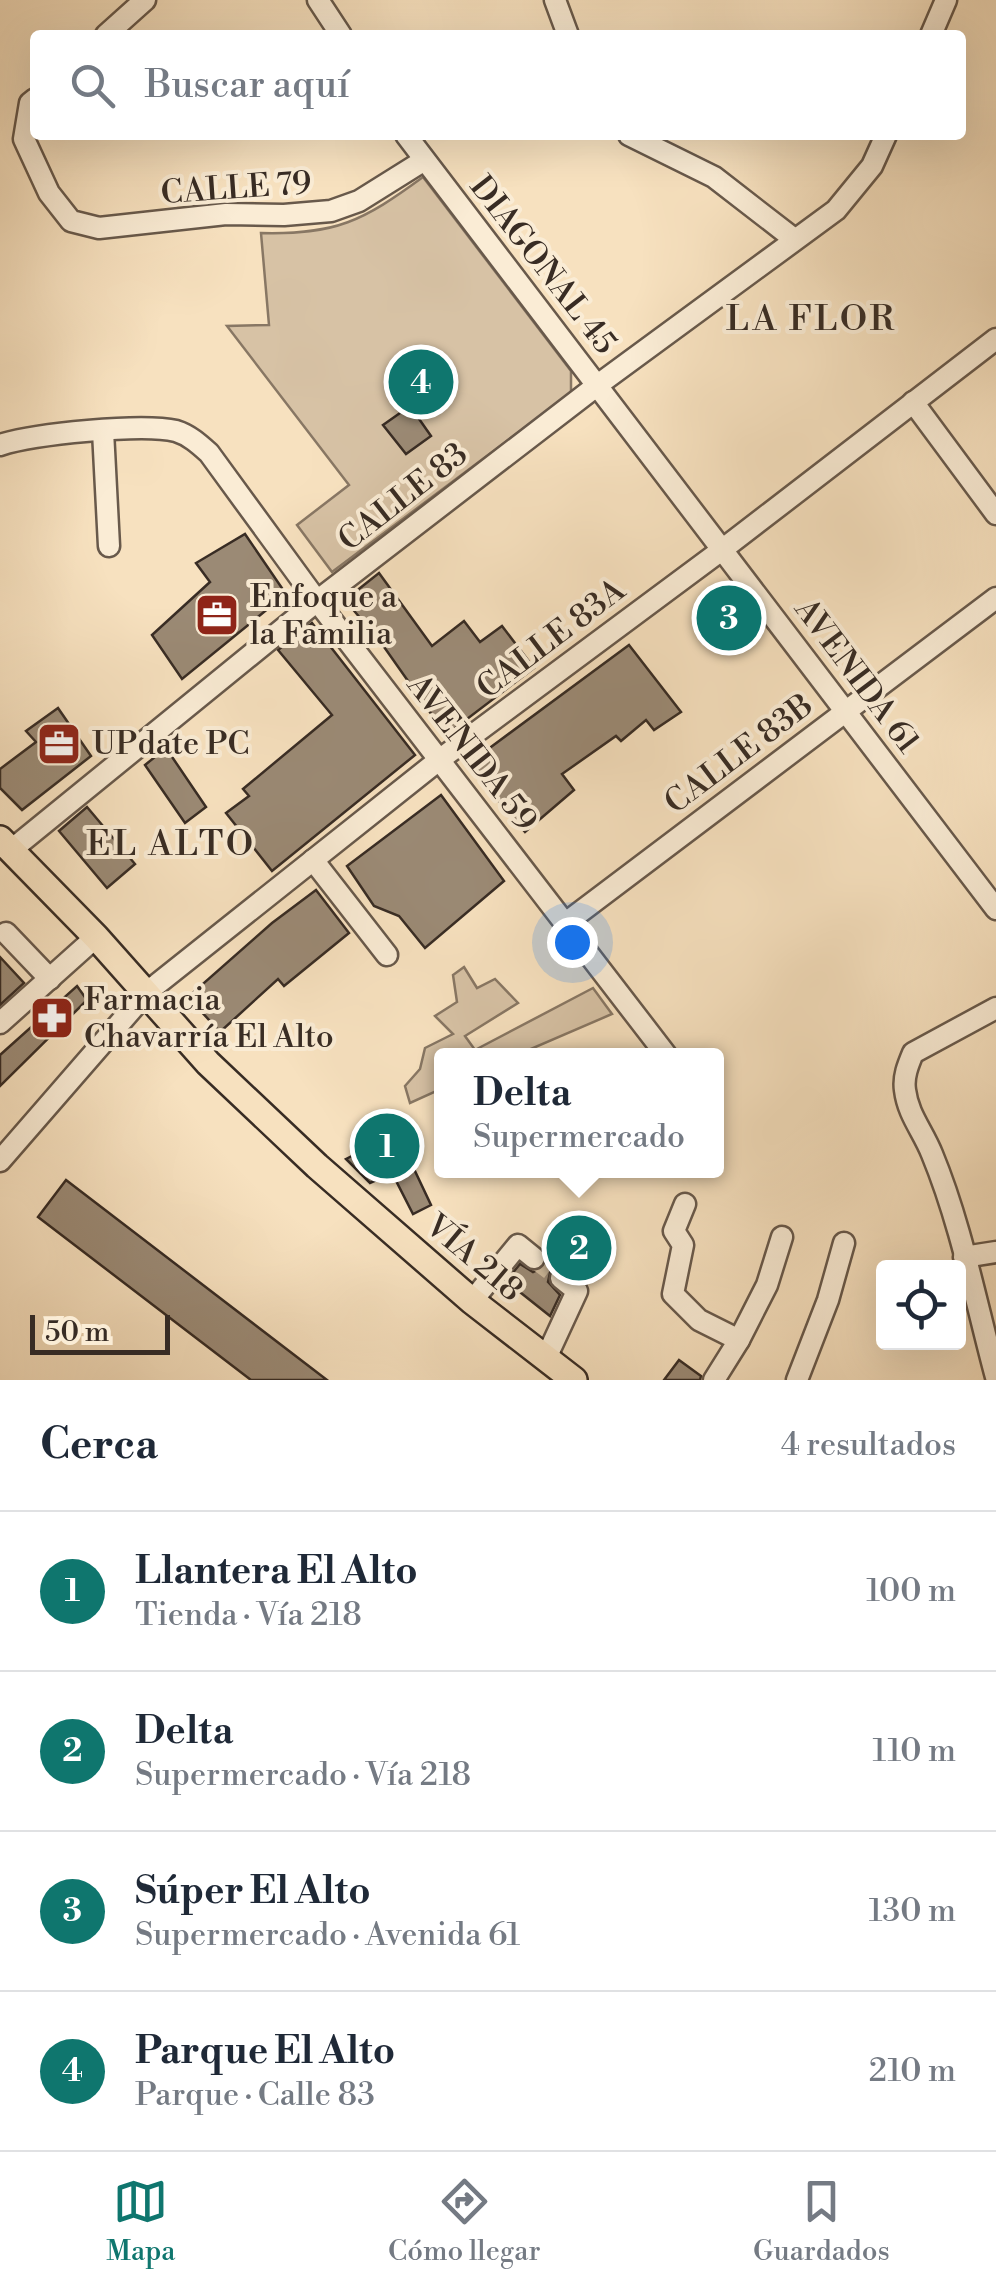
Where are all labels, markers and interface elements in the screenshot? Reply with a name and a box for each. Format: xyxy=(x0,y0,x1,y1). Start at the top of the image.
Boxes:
search box xyxy=(30,30,966,140)
icon: search xyxy=(65,58,120,113)
text: Buscar aquí xyxy=(145,62,350,109)
street label: CALLE 79 xyxy=(159,163,313,213)
street label: DIAGONAL 45 xyxy=(461,168,625,362)
district label: LA FLOR xyxy=(726,298,896,341)
pin: 4 xyxy=(388,344,454,420)
street label: CALLE 83 xyxy=(330,434,476,560)
street label: CALLE 83A xyxy=(469,570,634,708)
place label: Enfoque a la Familia xyxy=(250,577,398,654)
pin: 3 xyxy=(696,580,762,656)
street label: AVENIDA 61 xyxy=(785,590,928,761)
office icon: Enfoque a la Familia xyxy=(194,592,240,638)
street label: AVENIDA 59 xyxy=(398,666,546,839)
street label: CALLE 83B xyxy=(657,685,821,823)
office icon: UPdate PC xyxy=(36,721,82,767)
place label: UPdate PC xyxy=(92,724,250,764)
district label: EL ALTO xyxy=(86,823,256,866)
your location xyxy=(547,917,598,968)
place label: Farmacia Chavarría El Alto xyxy=(84,980,334,1057)
pharmacy icon: Farmacia Chavarría El Alto xyxy=(29,995,75,1041)
popup xyxy=(434,1048,724,1178)
text: Delta xyxy=(473,1070,571,1117)
pin: 1 xyxy=(354,1108,420,1184)
text: Supermercado xyxy=(473,1117,685,1157)
street label: VÍA 218 xyxy=(416,1204,532,1310)
pin: 2 xyxy=(546,1210,612,1286)
map controls xyxy=(876,1260,966,1350)
button: locate xyxy=(876,1260,966,1350)
scale bar xyxy=(30,1310,170,1354)
text: 50 m xyxy=(45,1315,109,1350)
text: Cerca xyxy=(40,1419,158,1472)
text: 4 resultados xyxy=(781,1425,956,1465)
text: Llantera El Alto xyxy=(135,1548,418,1595)
text: 1 xyxy=(65,1571,80,1611)
text: 100 m xyxy=(866,1571,956,1611)
text: Tienda · Vía 218 xyxy=(135,1595,362,1635)
text: Delta xyxy=(135,1708,233,1755)
text: 2 xyxy=(62,1731,83,1771)
text: 110 m xyxy=(873,1731,956,1771)
text: Supermercado · Vía 218 xyxy=(135,1755,471,1795)
text: Súper El Alto xyxy=(135,1868,371,1915)
text: 3 xyxy=(63,1891,82,1931)
text: 130 m xyxy=(869,1891,956,1931)
text: Supermercado · Avenida 61 xyxy=(135,1915,520,1955)
text: Parque El Alto xyxy=(135,2028,395,2075)
text: 4 xyxy=(62,2051,83,2091)
text: 210 m xyxy=(869,2051,956,2091)
text: Parque · Calle 83 xyxy=(135,2075,375,2115)
tab: Mapa xyxy=(106,2174,176,2269)
tab: Cómo llegar xyxy=(388,2174,541,2269)
tab: Guardados xyxy=(753,2174,890,2269)

